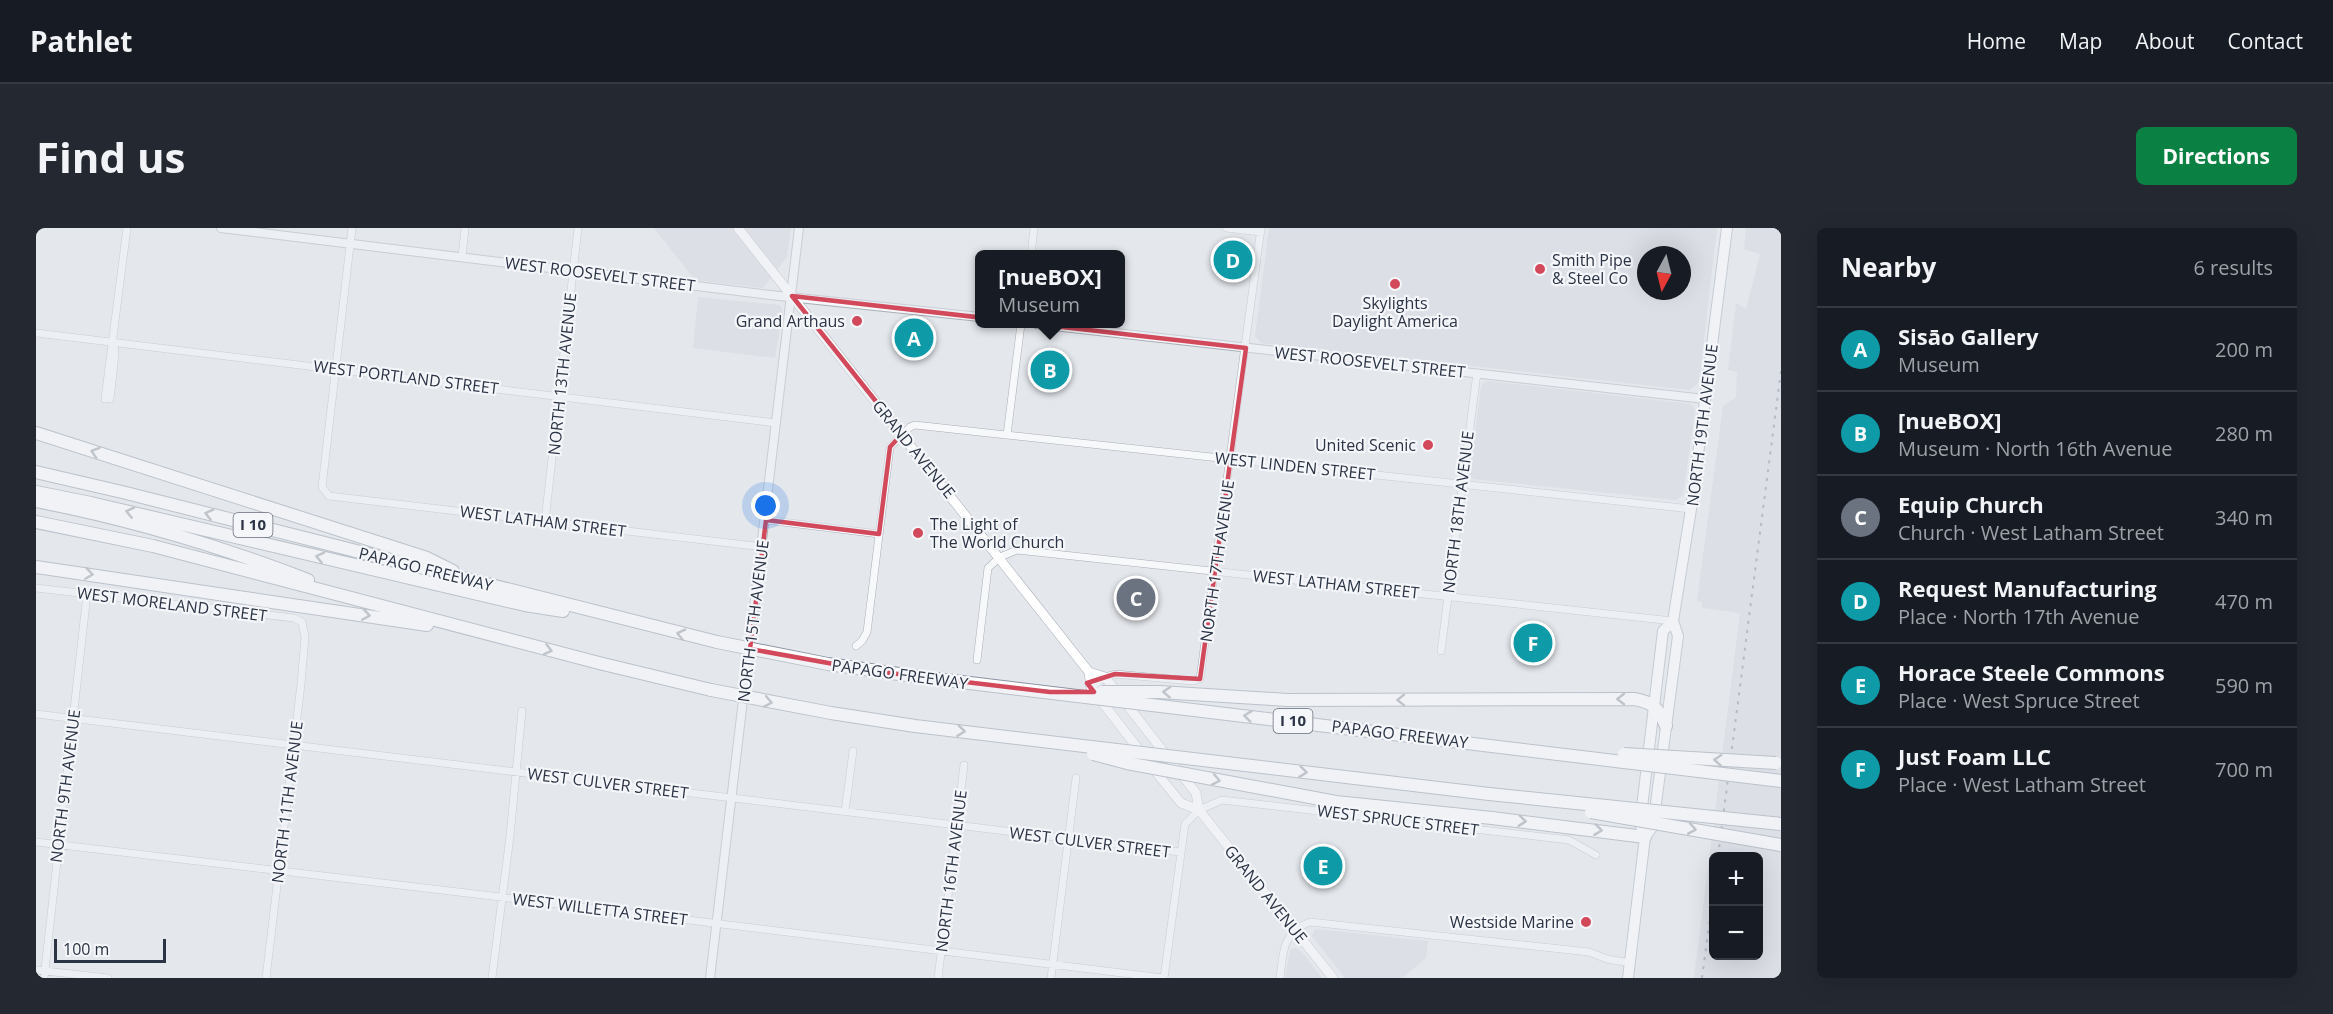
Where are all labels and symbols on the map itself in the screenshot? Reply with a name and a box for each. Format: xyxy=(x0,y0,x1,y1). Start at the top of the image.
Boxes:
pin: D xyxy=(1214,237,1252,282)
north arrow xyxy=(1637,246,1691,300)
place label: Smith Pipe & Steel Co xyxy=(1552,249,1632,289)
street label: WEST ROOSEVELT STREET xyxy=(504,251,697,297)
marker: Smith Pipe & Steel Co xyxy=(1533,262,1547,276)
marker: Skylights Daylight America xyxy=(1388,277,1402,291)
street label: NORTH 13TH AVENUE xyxy=(543,292,581,456)
place label: Skylights Daylight America xyxy=(1332,292,1458,332)
place label: Grand Arthaus xyxy=(736,310,845,332)
marker: Grand Arthaus xyxy=(850,314,864,328)
pin: A xyxy=(894,316,934,360)
street label: WEST ROOSEVELT STREET xyxy=(1274,341,1467,383)
street label: NORTH 19TH AVENUE xyxy=(1681,343,1723,507)
pin: B xyxy=(1030,348,1070,392)
street label: WEST PORTLAND STREET xyxy=(312,355,500,399)
street label: GRAND AVENUE xyxy=(868,395,960,503)
street label: NORTH 18TH AVENUE xyxy=(1437,430,1479,594)
place label: United Scenic xyxy=(1315,434,1416,456)
marker: United Scenic xyxy=(1421,438,1435,452)
one-way arrow xyxy=(90,446,101,459)
street label: WEST LINDEN STREET xyxy=(1214,447,1376,485)
street label: NORTH 17TH AVENUE xyxy=(1195,479,1239,643)
your location xyxy=(751,491,780,520)
street label: WEST LATHAM STREET xyxy=(459,500,628,542)
one-way arrow xyxy=(125,507,135,520)
one-way arrow xyxy=(204,508,214,521)
road number: I 10 xyxy=(234,513,272,537)
place label: The Light of The World Church xyxy=(930,513,1064,553)
marker: The Light of The World Church xyxy=(911,526,925,540)
street label: NORTH 15TH AVENUE xyxy=(732,539,774,703)
street label: PAPAGO FREEWAY xyxy=(357,542,495,596)
one-way arrow xyxy=(315,551,325,564)
street label: WEST LATHAM STREET xyxy=(1252,564,1420,604)
one-way arrow xyxy=(84,568,94,580)
pin: C xyxy=(1116,576,1156,620)
street label: WEST MORELAND STREET xyxy=(76,581,268,627)
one-way arrow xyxy=(361,608,371,621)
pin: F xyxy=(1514,620,1552,666)
one-way arrow xyxy=(676,628,686,641)
one-way arrow xyxy=(542,642,552,655)
street label: PAPAGO FREEWAY xyxy=(830,654,970,694)
one-way arrow xyxy=(1163,686,1172,699)
one-way arrow xyxy=(1617,693,1626,705)
one-way arrow xyxy=(1397,694,1406,707)
one-way arrow xyxy=(763,695,773,708)
street label: NORTH 9TH AVENUE xyxy=(45,708,85,864)
road number: I 10 xyxy=(1274,709,1312,733)
one-way arrow xyxy=(1243,710,1253,722)
street label: PAPAGO FREEWAY xyxy=(1330,715,1470,753)
street label: NORTH 11TH AVENUE xyxy=(266,720,308,884)
one-way arrow xyxy=(956,725,965,737)
one-way arrow xyxy=(1714,753,1723,766)
street label: WEST CULVER STREET xyxy=(526,762,690,804)
one-way arrow xyxy=(1299,765,1308,778)
one-way arrow xyxy=(1211,773,1221,786)
street label: NORTH 16TH AVENUE xyxy=(930,789,972,953)
street label: WEST SPRUCE STREET xyxy=(1316,799,1480,841)
one-way arrow xyxy=(1517,815,1526,827)
street label: WEST CULVER STREET xyxy=(1008,821,1172,863)
one-way arrow xyxy=(1687,822,1697,835)
one-way arrow xyxy=(1594,824,1603,836)
street label: GRAND AVENUE xyxy=(1220,840,1312,948)
pin: E xyxy=(1304,844,1342,888)
street label: WEST WILLETTA STREET xyxy=(511,887,689,931)
place label: Westside Marine xyxy=(1450,911,1574,933)
marker: Westside Marine xyxy=(1579,915,1593,929)
scale bar xyxy=(54,936,166,964)

